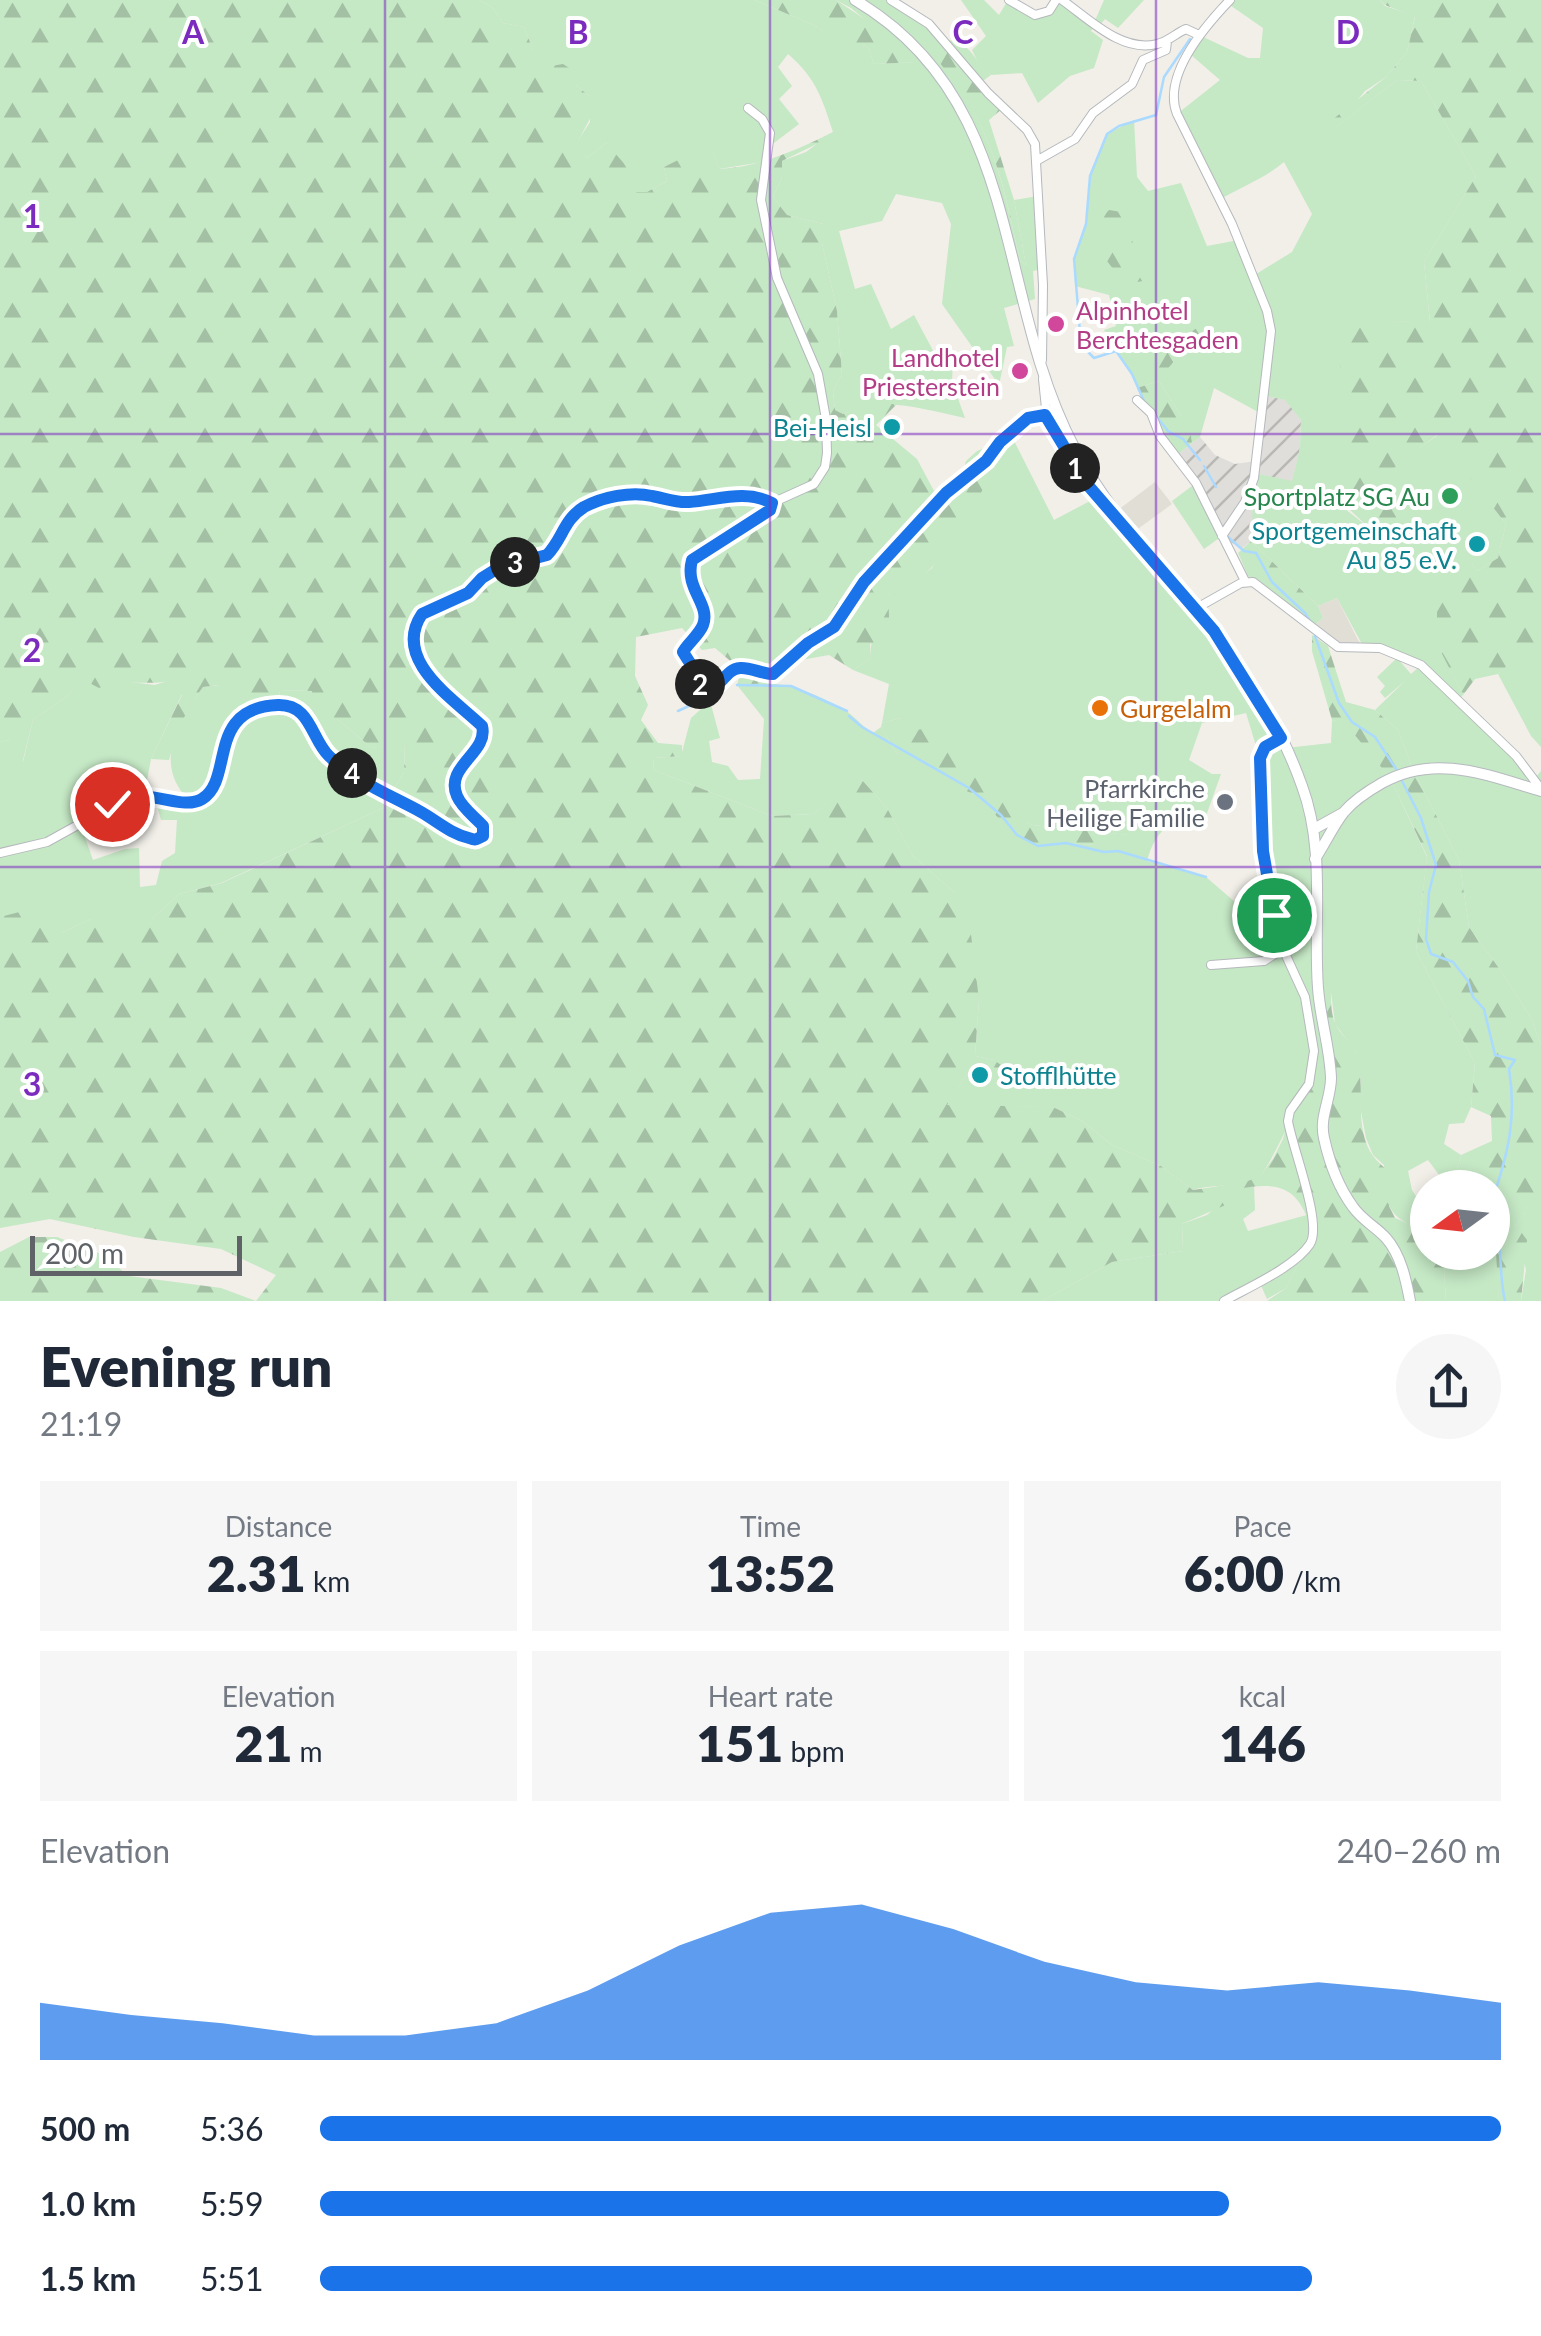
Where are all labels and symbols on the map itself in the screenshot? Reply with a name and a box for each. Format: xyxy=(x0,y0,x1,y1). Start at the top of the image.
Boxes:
text: A xyxy=(181,12,205,51)
text: B xyxy=(567,12,589,51)
text: C xyxy=(952,12,974,51)
text: D xyxy=(1336,12,1360,51)
text: 1 xyxy=(23,196,41,235)
place label: Alpinhotel Berchtesgaden xyxy=(1076,295,1239,354)
marker: Alpinhotel Berchtesgaden xyxy=(1045,313,1067,335)
place label: Landhotel Priesterstein xyxy=(862,342,1000,401)
marker: Landhotel Priesterstein xyxy=(1009,360,1031,382)
place label: Bei-Heisl xyxy=(773,412,872,442)
marker: Bei-Heisl xyxy=(881,416,903,438)
pin: 1 xyxy=(1050,443,1100,493)
place label: Sportplatz SG Au xyxy=(1244,481,1430,511)
marker: Sportplatz SG Au xyxy=(1439,485,1461,507)
place label: Sportgemeinschaft Au 85 e.V. xyxy=(1252,515,1457,574)
marker: Sportgemeinschaft Au 85 e.V. xyxy=(1466,533,1488,555)
pin: 3 xyxy=(490,537,540,587)
text: 2 xyxy=(23,630,41,669)
pin: 2 xyxy=(675,659,725,709)
place label: Gurgelalm xyxy=(1120,693,1232,723)
marker: Gurgelalm xyxy=(1089,697,1111,719)
pin: 4 xyxy=(327,748,377,798)
pin xyxy=(70,762,155,847)
place label: Pfarrkirche Heilige Familie xyxy=(1046,773,1205,832)
marker: Pfarrkirche Heilige Familie xyxy=(1214,791,1236,813)
pin xyxy=(1232,873,1317,958)
place label: Stofflhütte xyxy=(1000,1060,1117,1090)
text: 3 xyxy=(23,1064,41,1103)
marker: Stofflhütte xyxy=(969,1064,991,1086)
north arrow xyxy=(1410,1170,1510,1270)
scale bar xyxy=(30,1231,242,1276)

